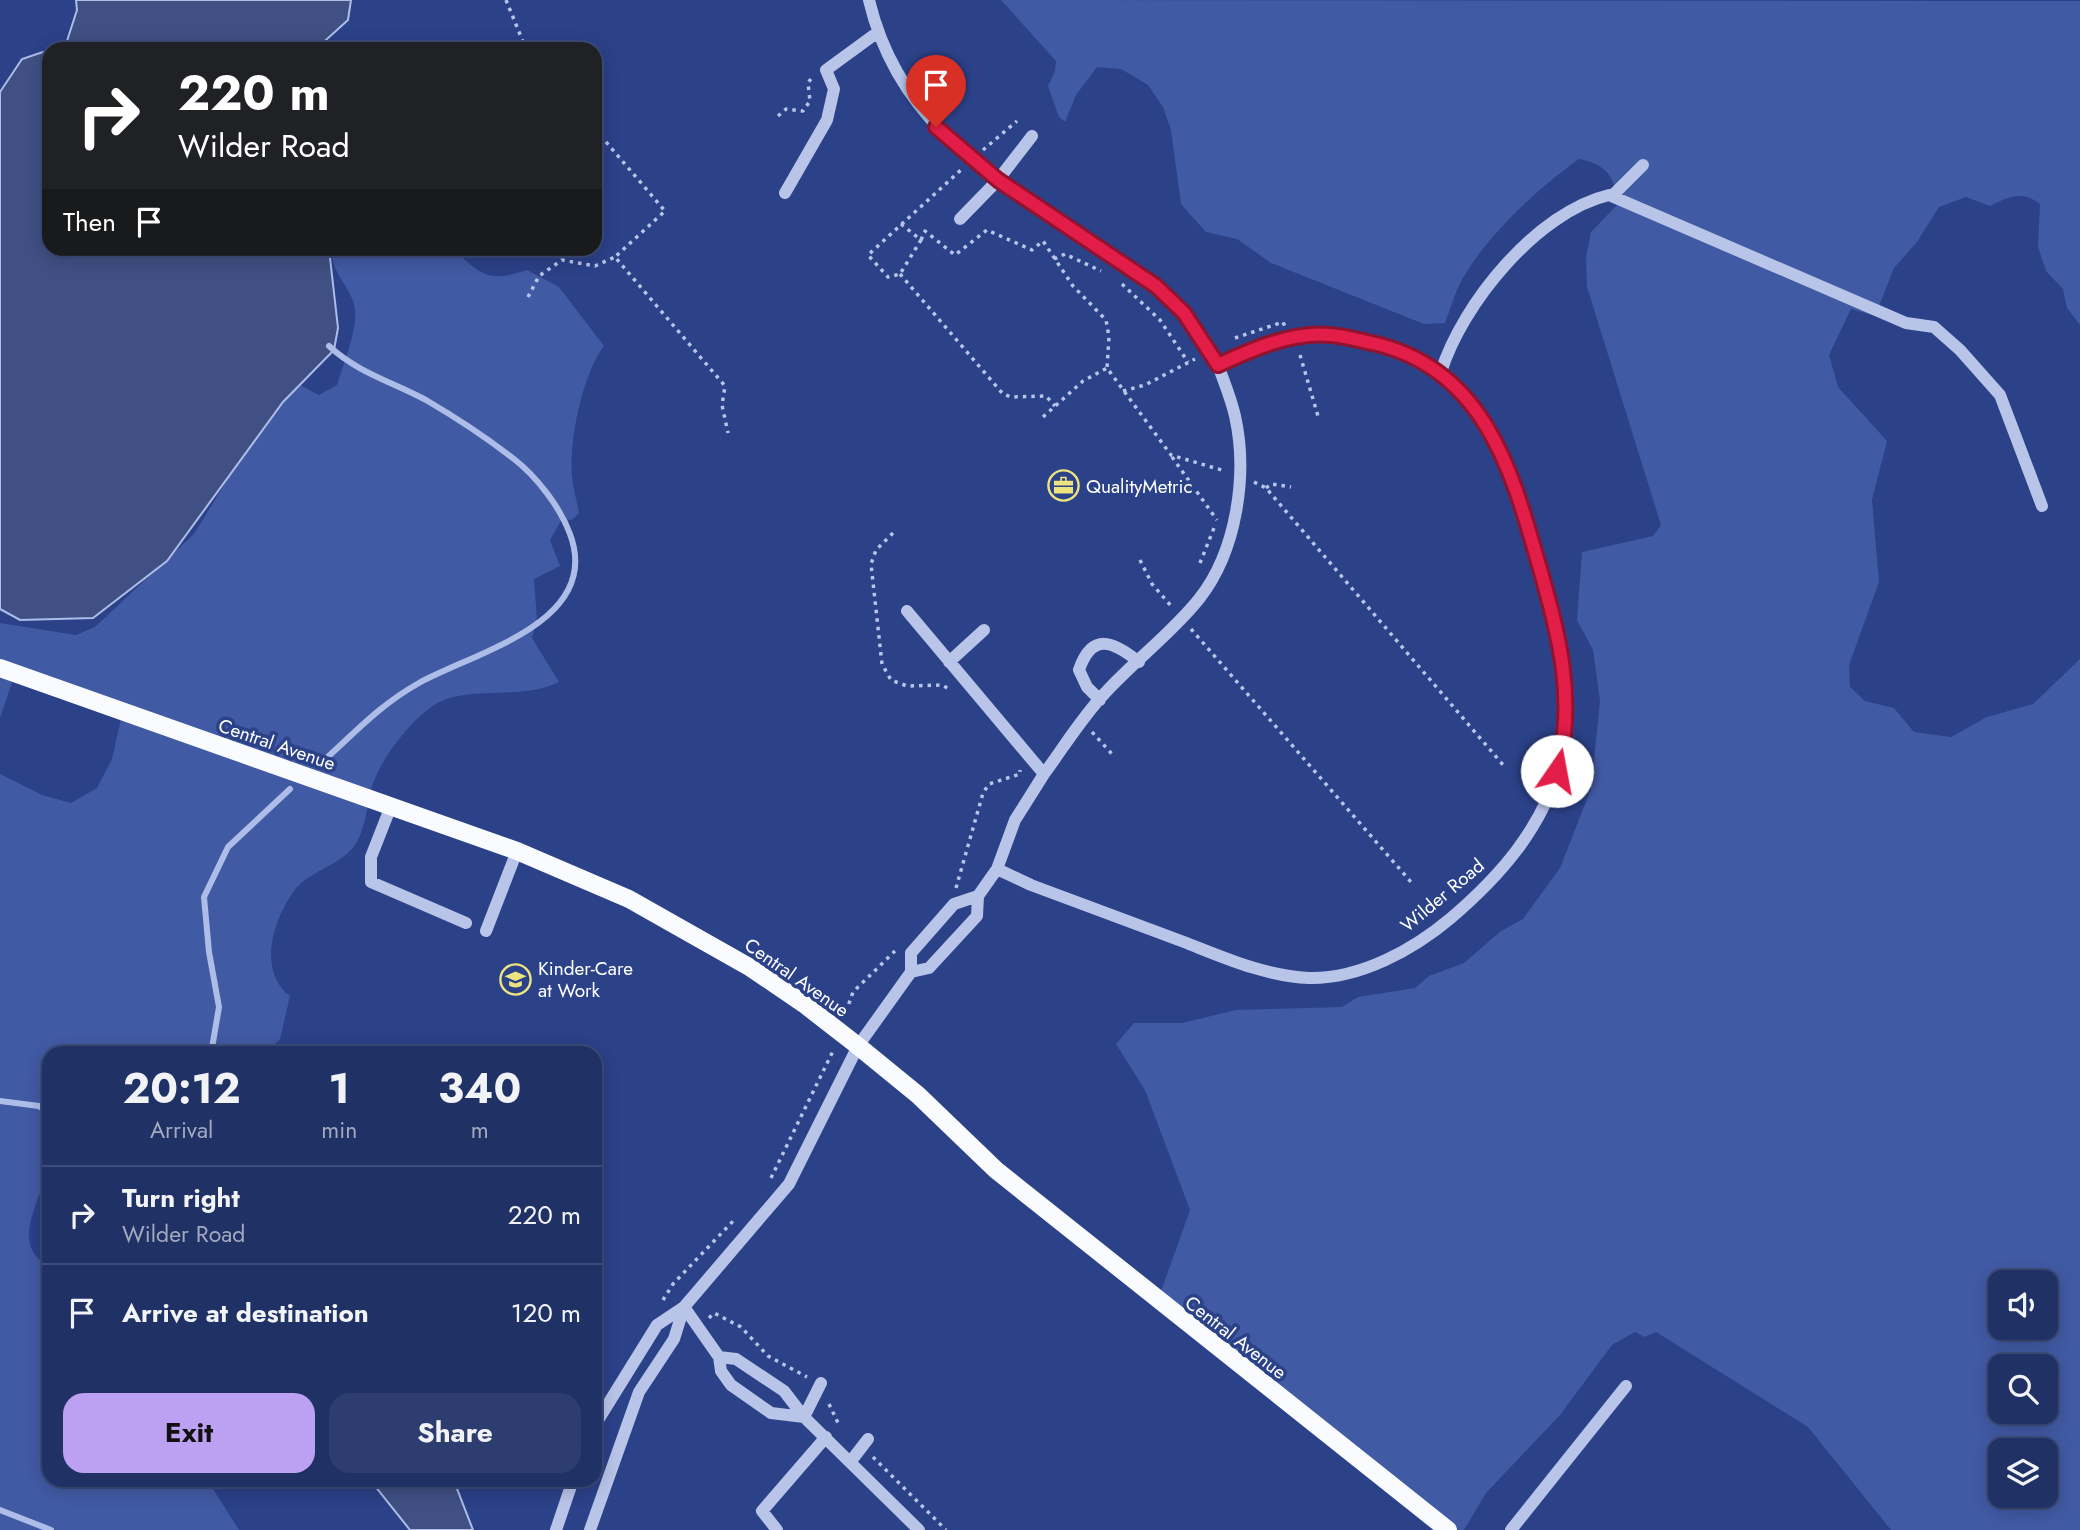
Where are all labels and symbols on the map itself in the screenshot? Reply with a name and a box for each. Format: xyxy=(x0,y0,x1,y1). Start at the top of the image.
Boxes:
pin xyxy=(906,55,966,127)
office icon: QualityMetric xyxy=(1046,469,1080,503)
place label: QualityMetric xyxy=(1086,473,1193,500)
street label: Central Avenue xyxy=(215,712,339,777)
position arrow xyxy=(1520,734,1594,808)
street label: Wilder Road xyxy=(1395,852,1490,938)
street label: Central Avenue xyxy=(739,931,855,1024)
place label: Kinder-Care at Work xyxy=(538,955,633,1004)
school or university icon: Kinder-Care at Work xyxy=(498,962,532,996)
street label: Central Avenue xyxy=(1179,1289,1292,1386)

